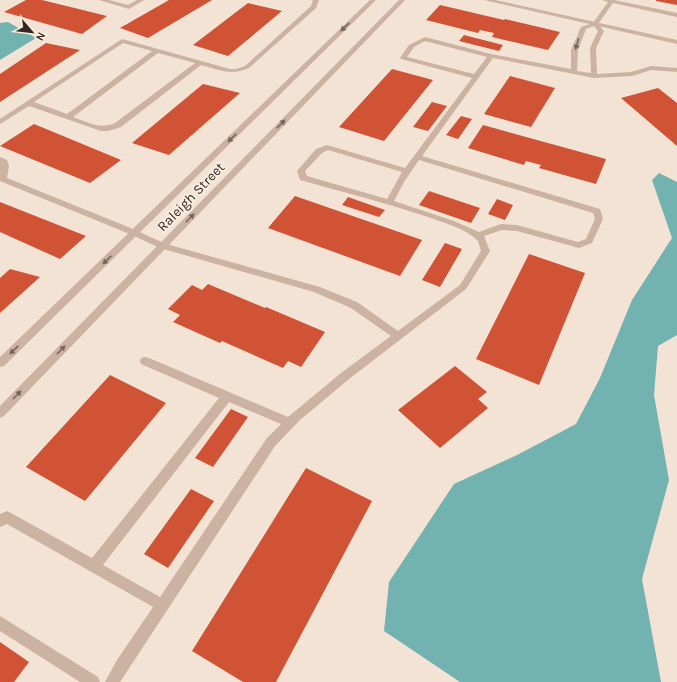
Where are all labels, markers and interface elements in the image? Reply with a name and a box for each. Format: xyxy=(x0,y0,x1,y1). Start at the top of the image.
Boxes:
north arrow xyxy=(12,12,52,52)
one-way arrow xyxy=(340,22,350,32)
text: N xyxy=(33,30,48,43)
one-way arrow xyxy=(574,38,580,50)
one-way arrow xyxy=(276,119,286,129)
one-way arrow xyxy=(227,133,237,143)
street label: Raleigh Street xyxy=(154,159,228,235)
one-way arrow xyxy=(186,213,195,223)
one-way arrow xyxy=(102,255,112,265)
one-way arrow xyxy=(56,345,66,355)
one-way arrow xyxy=(8,346,19,355)
one-way arrow xyxy=(12,390,22,400)

